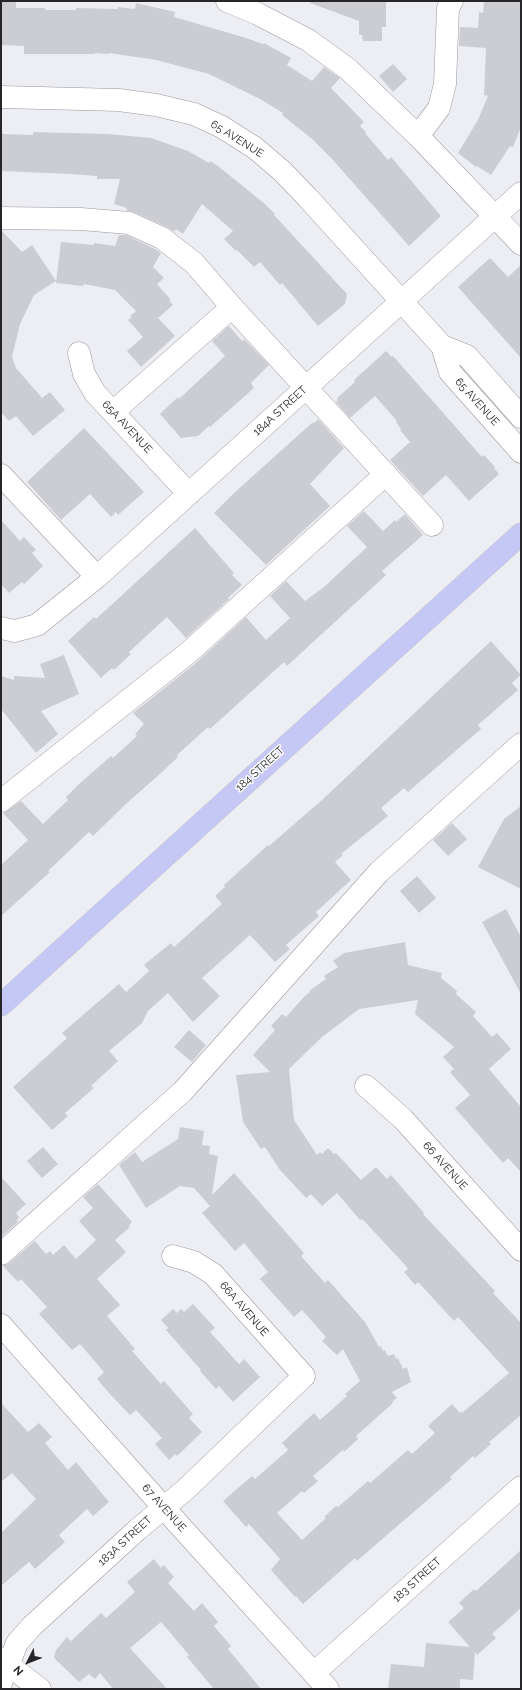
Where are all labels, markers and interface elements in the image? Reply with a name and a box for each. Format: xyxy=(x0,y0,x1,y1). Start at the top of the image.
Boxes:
street label: 65 AVENUE xyxy=(208,118,266,160)
street label: 65 AVENUE xyxy=(452,375,502,429)
street label: 184A STREET xyxy=(250,383,310,439)
street label: 65A AVENUE xyxy=(99,398,155,456)
street label: 184 STREET xyxy=(233,744,287,794)
street label: 66 AVENUE xyxy=(420,1139,470,1193)
street label: 66A AVENUE xyxy=(217,1279,271,1339)
street label: 67 AVENUE xyxy=(139,1481,189,1535)
street label: 183A STREET xyxy=(95,1513,155,1569)
street label: 183 STREET xyxy=(390,1555,444,1605)
north arrow xyxy=(8,1642,48,1682)
text: N xyxy=(11,1663,26,1678)

